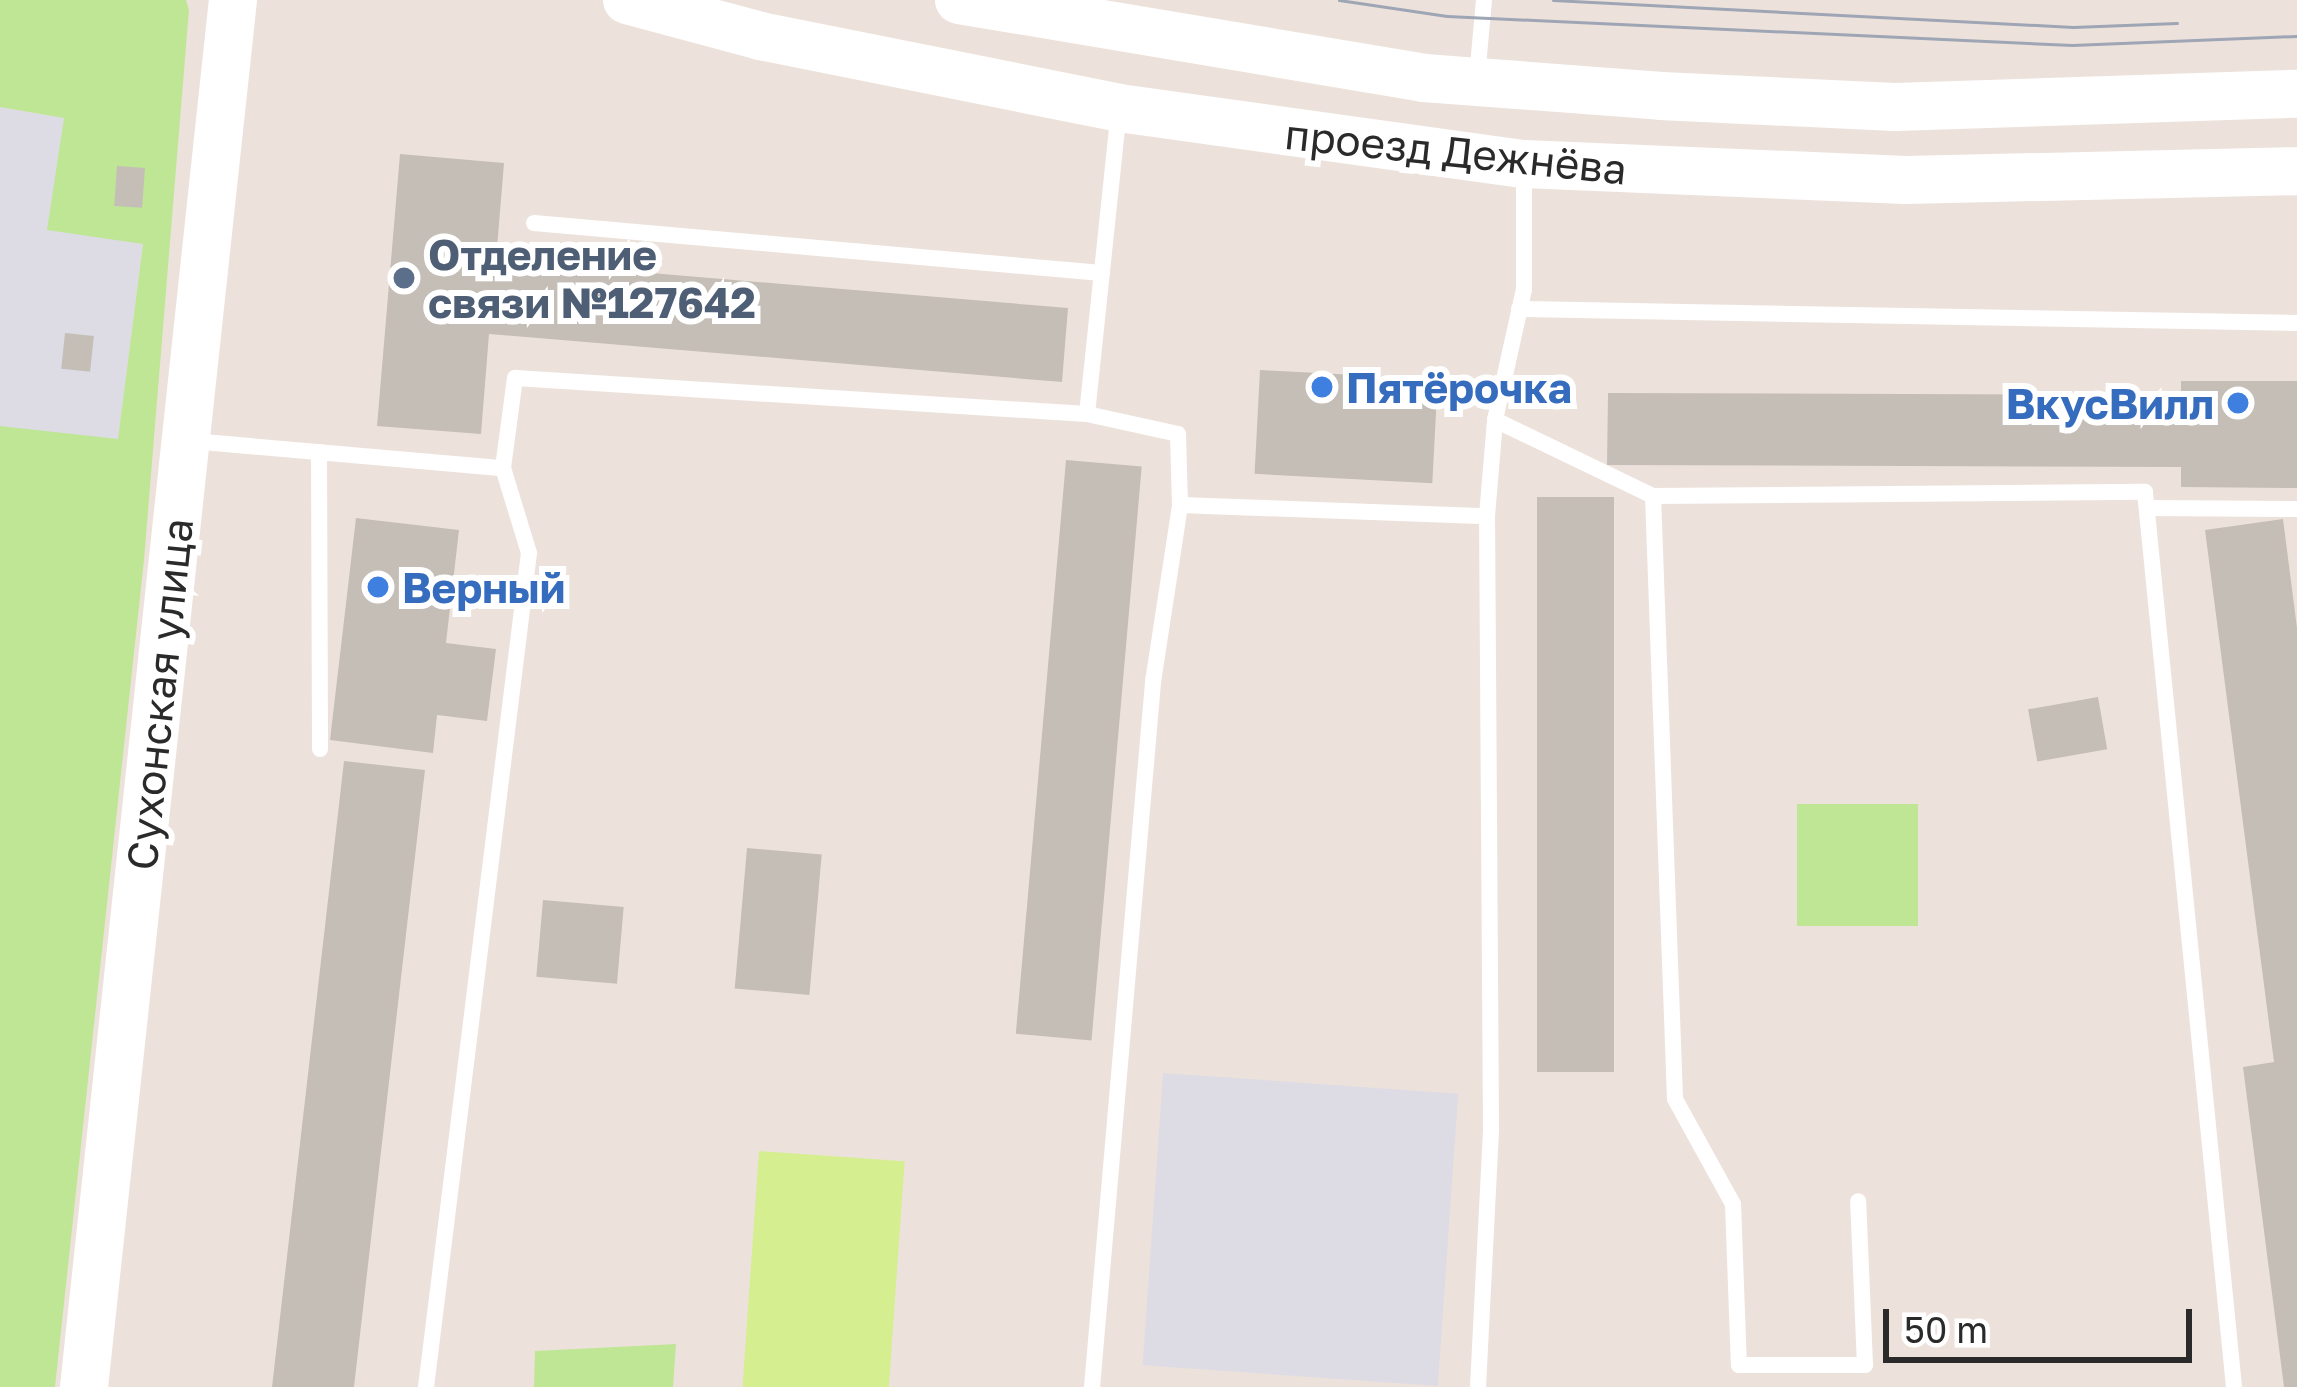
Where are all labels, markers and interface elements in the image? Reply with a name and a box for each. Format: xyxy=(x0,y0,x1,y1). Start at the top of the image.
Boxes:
street label: проезд Дежнёва xyxy=(1283,108,1629,194)
place label: Отделение связи №127642 xyxy=(428,229,756,328)
marker: Отделение связи №127642 xyxy=(391,265,417,291)
place label: Пятёрочка xyxy=(1346,362,1572,412)
marker: Пятёрочка xyxy=(1309,374,1335,400)
place label: ВкусВилл xyxy=(2006,378,2214,428)
marker: ВкусВилл xyxy=(2225,390,2251,416)
street label: Сухонская улица xyxy=(115,516,203,872)
place label: Верный xyxy=(402,562,565,612)
marker: Верный xyxy=(365,574,391,600)
scale bar xyxy=(1889,1285,2198,1359)
text: 50 m xyxy=(1904,1308,1988,1351)

